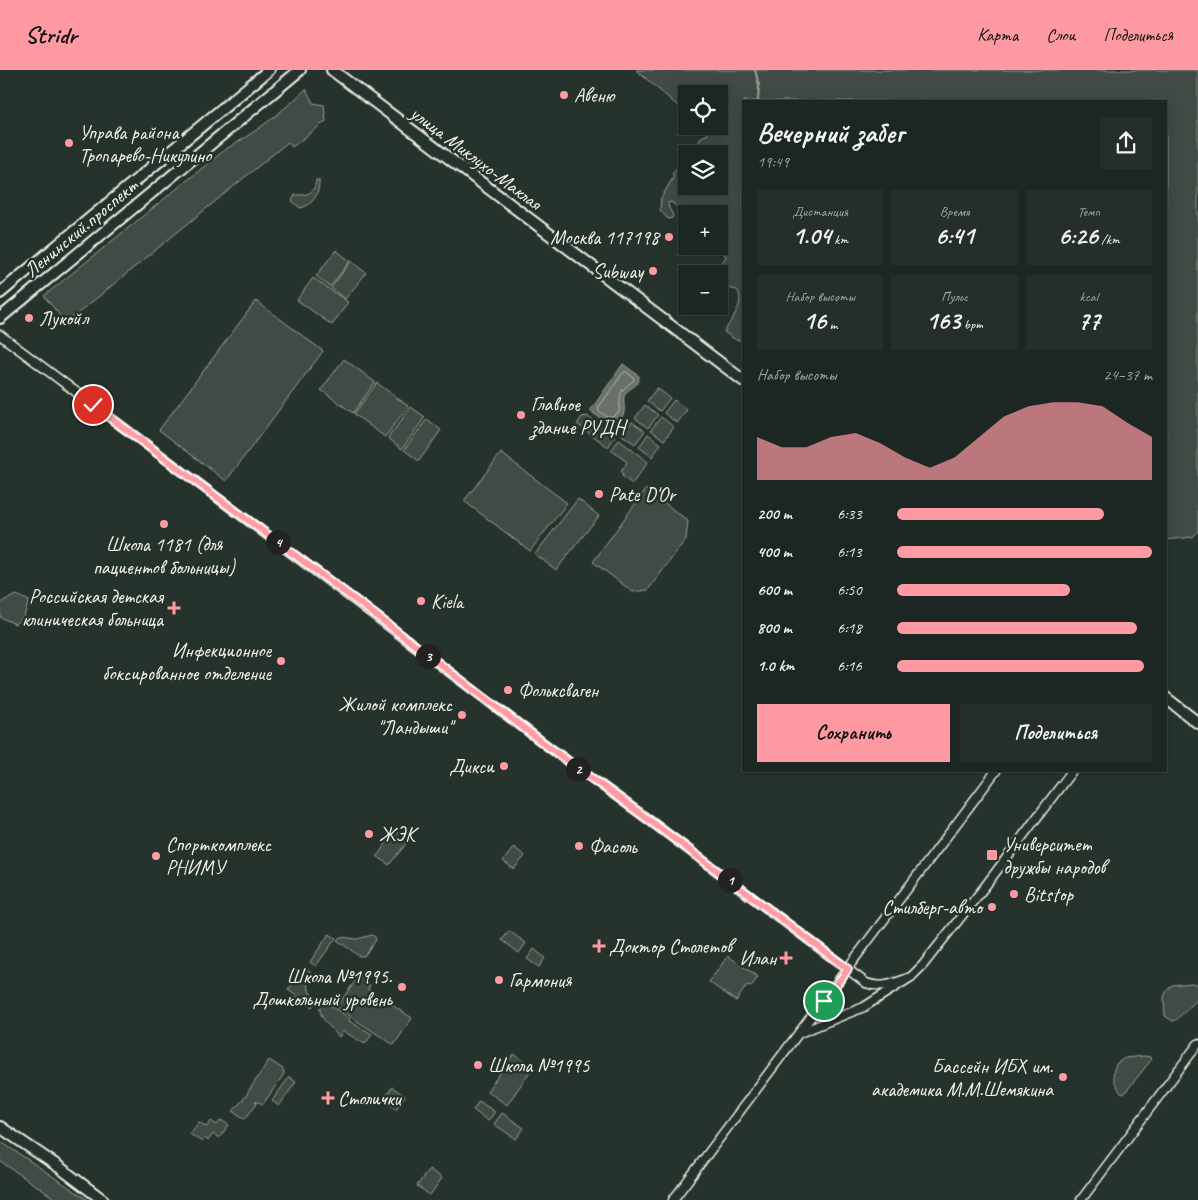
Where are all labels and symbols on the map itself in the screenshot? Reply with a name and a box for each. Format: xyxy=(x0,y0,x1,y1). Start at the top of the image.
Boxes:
place label: Авеню xyxy=(574,83,615,108)
marker: Авеню xyxy=(558,89,570,101)
street label: улица Миклухо-Маклая xyxy=(405,100,548,217)
place label: Управа района Тропарево-Никулино xyxy=(79,120,212,168)
marker: Управа района Тропарево-Никулино xyxy=(63,137,75,149)
street label: Ленинский проспект xyxy=(19,173,144,283)
place label: Москва 117198 xyxy=(550,225,661,250)
marker: Москва 117198 xyxy=(663,231,675,243)
place label: Subway xyxy=(593,259,645,284)
marker: Subway xyxy=(647,265,659,277)
place label: Лукойл xyxy=(39,306,90,331)
marker: Лукойл xyxy=(23,312,35,324)
pin xyxy=(72,384,114,426)
place label: Главное здание РУДН xyxy=(528,392,629,441)
marker: Главное здание РУДН xyxy=(515,409,527,421)
place label: Pate D'Or xyxy=(609,482,677,507)
marker: Pate D'Or xyxy=(593,488,605,500)
marker: Школа 1181 (для пациентов больницы) xyxy=(158,518,170,530)
pin: 4 xyxy=(266,530,290,554)
place label: Школа 1181 (для пациентов больницы) xyxy=(93,532,236,580)
place label: Российская детская клиническая больница xyxy=(22,584,165,632)
place label: Kiela xyxy=(431,589,465,614)
marker: Kiela xyxy=(415,595,427,607)
marker: Российская детская клиническая больница xyxy=(167,601,181,615)
place label: Инфекционное боксированное отделение xyxy=(102,638,272,686)
pin: 3 xyxy=(416,644,440,668)
marker: Инфекционное боксированное отделение xyxy=(275,655,287,667)
place label: Фольксваген xyxy=(518,678,600,703)
marker: Фольксваген xyxy=(502,684,514,696)
place label: Жилой комплекс "Ландыши" xyxy=(338,692,456,740)
marker: Жилой комплекс "Ландыши" xyxy=(456,709,468,721)
place label: Дикси xyxy=(449,754,495,779)
pin: 2 xyxy=(566,756,590,782)
marker: Дикси xyxy=(498,760,510,772)
place label: ЖЭК xyxy=(379,822,419,847)
marker: ЖЭК xyxy=(363,828,375,840)
place label: Спорткомплекс РНИМУ xyxy=(166,832,272,880)
place label: Университет дружбы народов xyxy=(1003,832,1111,880)
place label: Фасоль xyxy=(589,834,638,859)
marker: Фасоль xyxy=(573,840,585,852)
marker: Университет дружбы народов xyxy=(985,848,999,862)
marker: Спорткомплекс РНИМУ xyxy=(150,850,162,862)
pin: 1 xyxy=(718,868,742,892)
place label: Bitstop xyxy=(1024,882,1074,907)
marker: Bitstop xyxy=(1008,888,1020,900)
place label: Стилберг-авто xyxy=(882,895,984,920)
marker: Стилберг-авто xyxy=(986,901,998,913)
place label: Доктор Столетов xyxy=(609,934,737,959)
marker: Доктор Столетов xyxy=(593,940,605,952)
place label: Илан xyxy=(740,946,778,971)
marker: Илан xyxy=(780,952,792,964)
place label: Школа №1995. Дошкольный уровень xyxy=(253,964,393,1012)
place label: Гармония xyxy=(509,968,572,993)
marker: Гармония xyxy=(493,974,505,986)
pin xyxy=(803,980,845,1022)
marker: Школа №1995. Дошкольный уровень xyxy=(396,981,408,993)
place label: Школа №1995 xyxy=(488,1053,590,1078)
place label: Бассейн ИБХ им. академика М.М.Шемякина xyxy=(871,1054,1054,1102)
marker: Школа №1995 xyxy=(472,1059,484,1071)
marker: Бассейн ИБХ им. академика М.М.Шемякина xyxy=(1057,1071,1069,1083)
place label: Столички xyxy=(338,1086,403,1111)
marker: Столички xyxy=(322,1092,334,1104)

